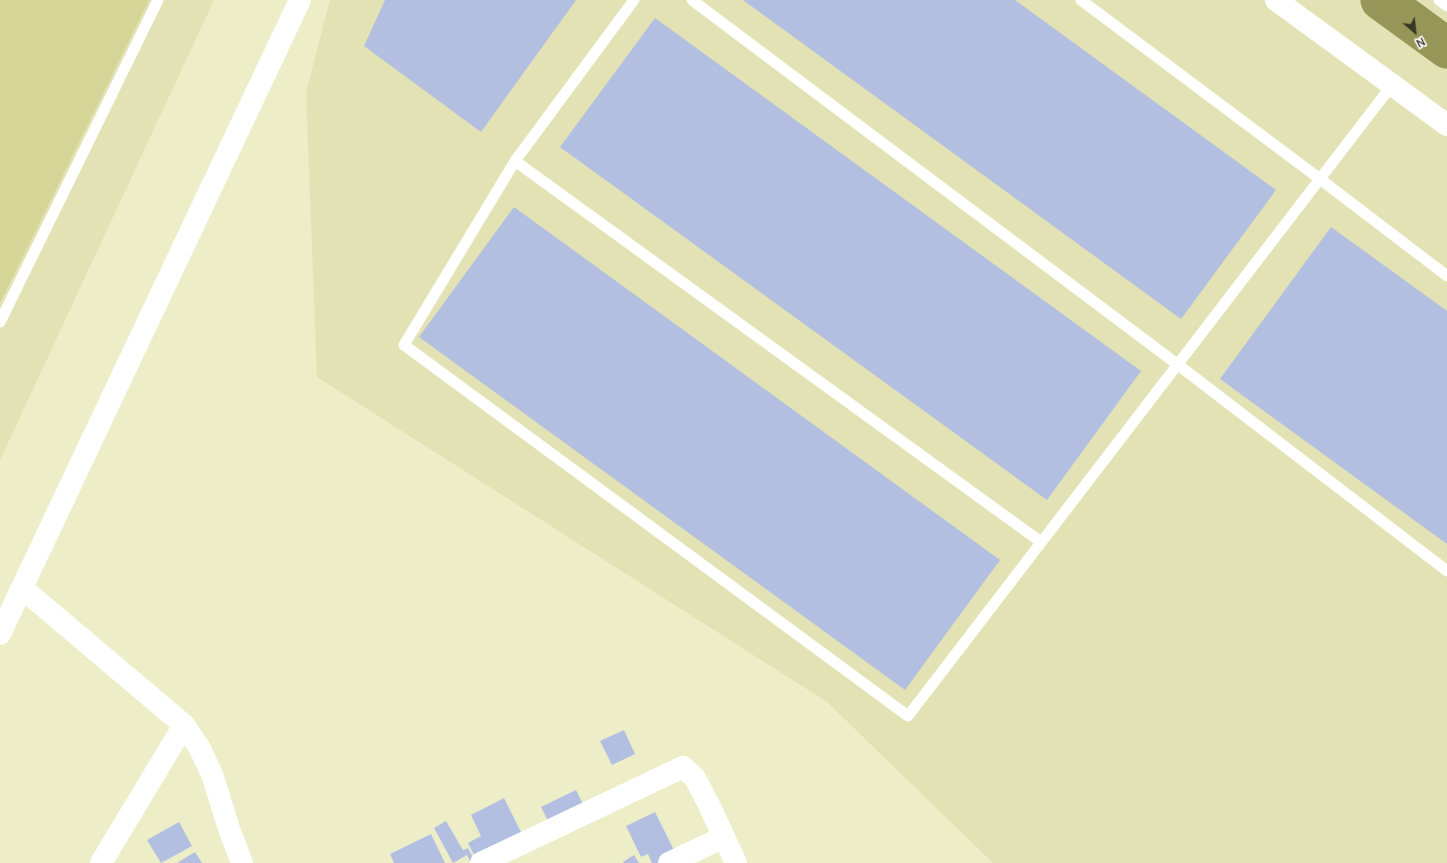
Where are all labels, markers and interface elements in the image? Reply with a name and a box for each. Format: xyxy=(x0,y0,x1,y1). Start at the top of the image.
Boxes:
north arrow xyxy=(1395,12,1435,52)
text: N xyxy=(1414,35,1428,52)

